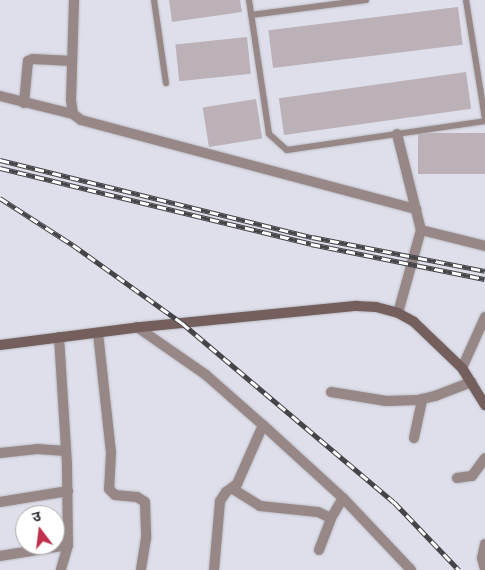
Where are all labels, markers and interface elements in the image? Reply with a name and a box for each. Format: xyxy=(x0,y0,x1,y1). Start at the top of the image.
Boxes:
north arrow xyxy=(15,505,65,555)
text: उ xyxy=(30,507,43,526)

